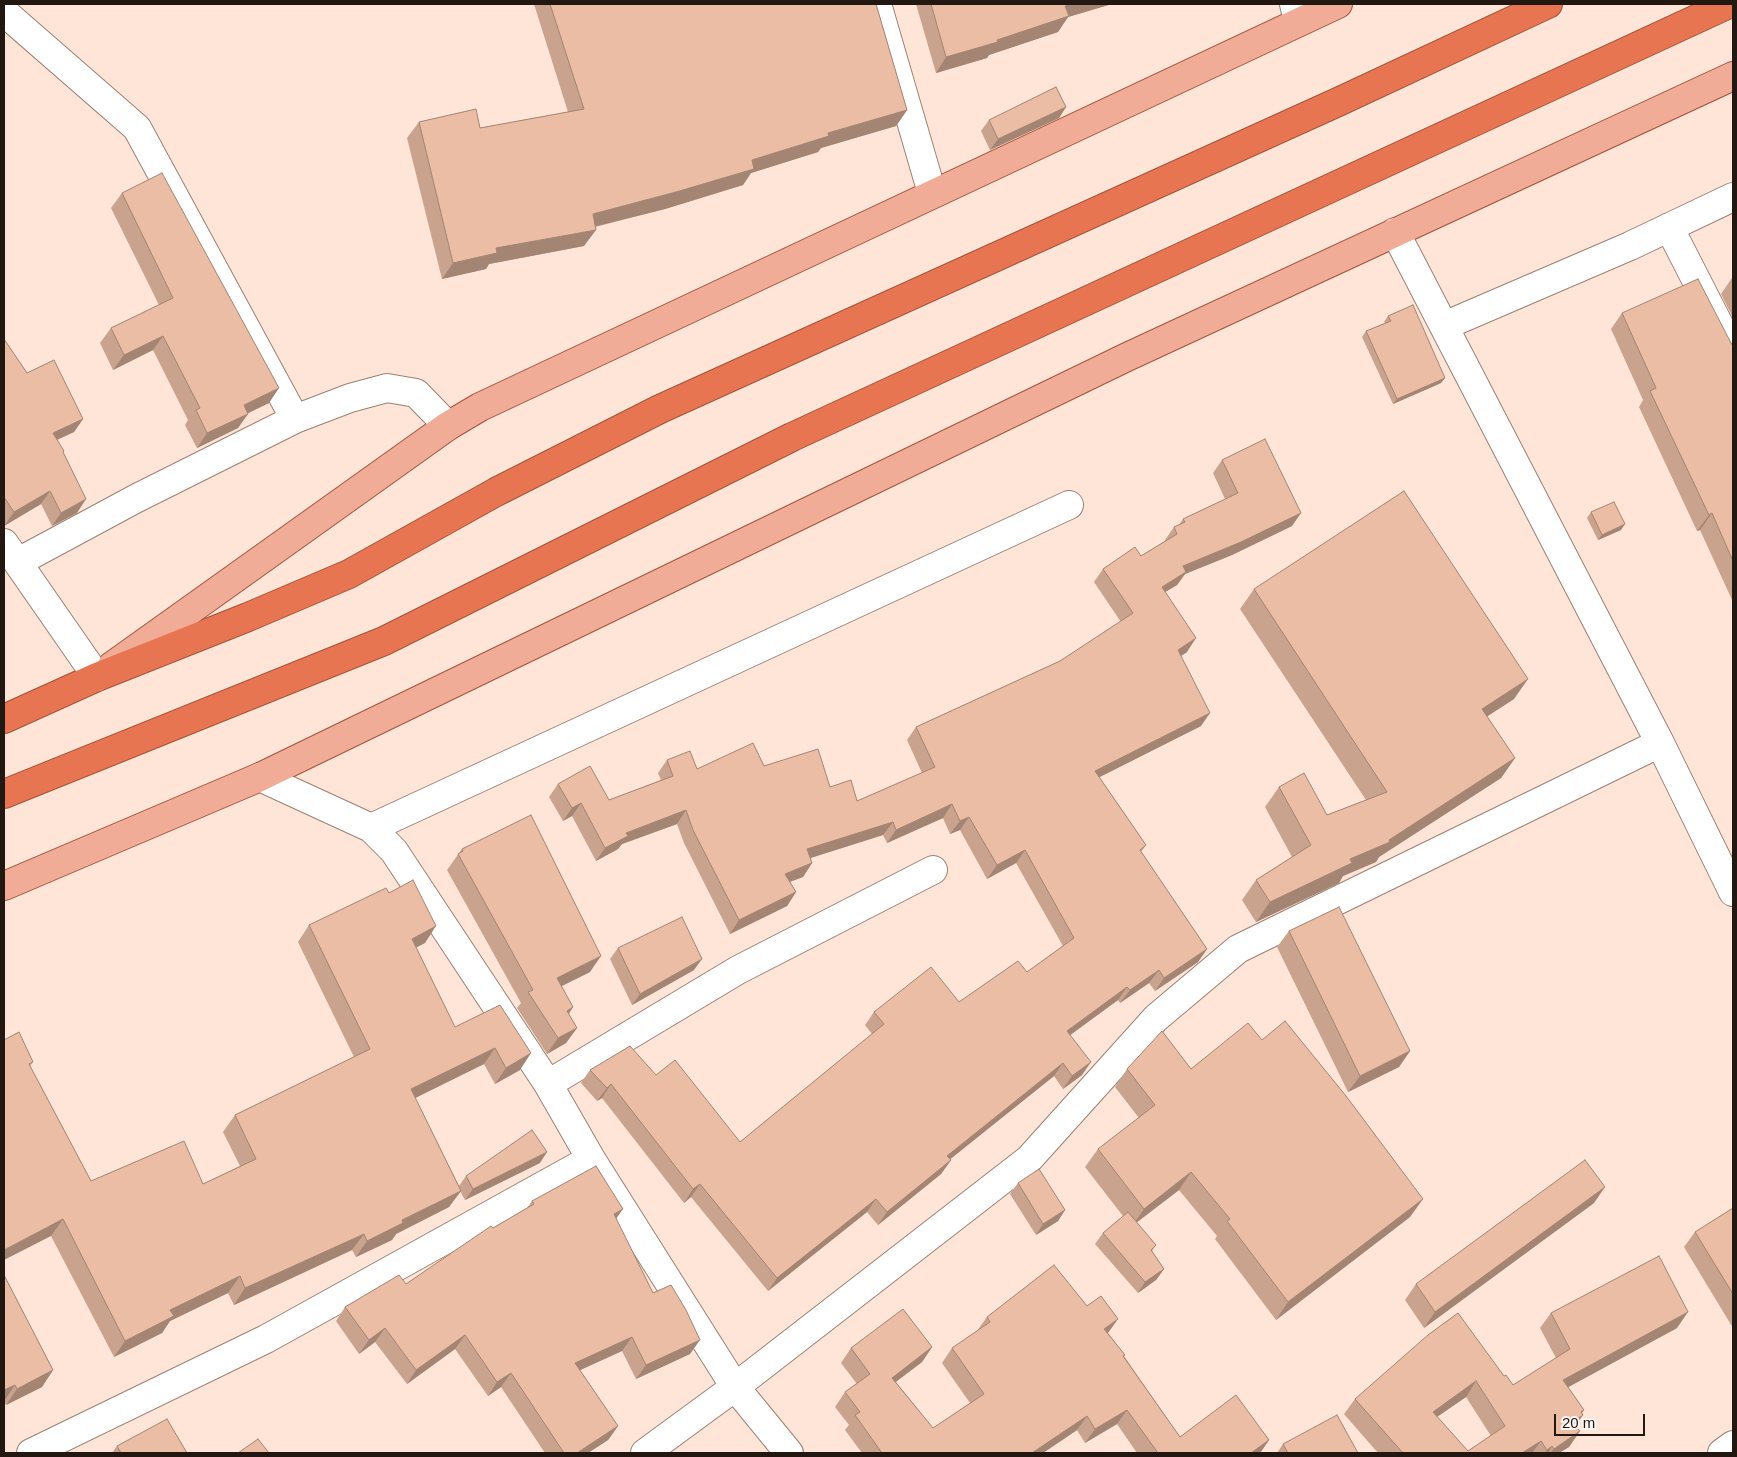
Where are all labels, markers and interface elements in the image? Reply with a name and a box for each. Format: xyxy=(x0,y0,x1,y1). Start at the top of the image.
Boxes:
scale bar xyxy=(1557,1404,1648,1436)
text: 20 m xyxy=(1562,1414,1595,1431)

